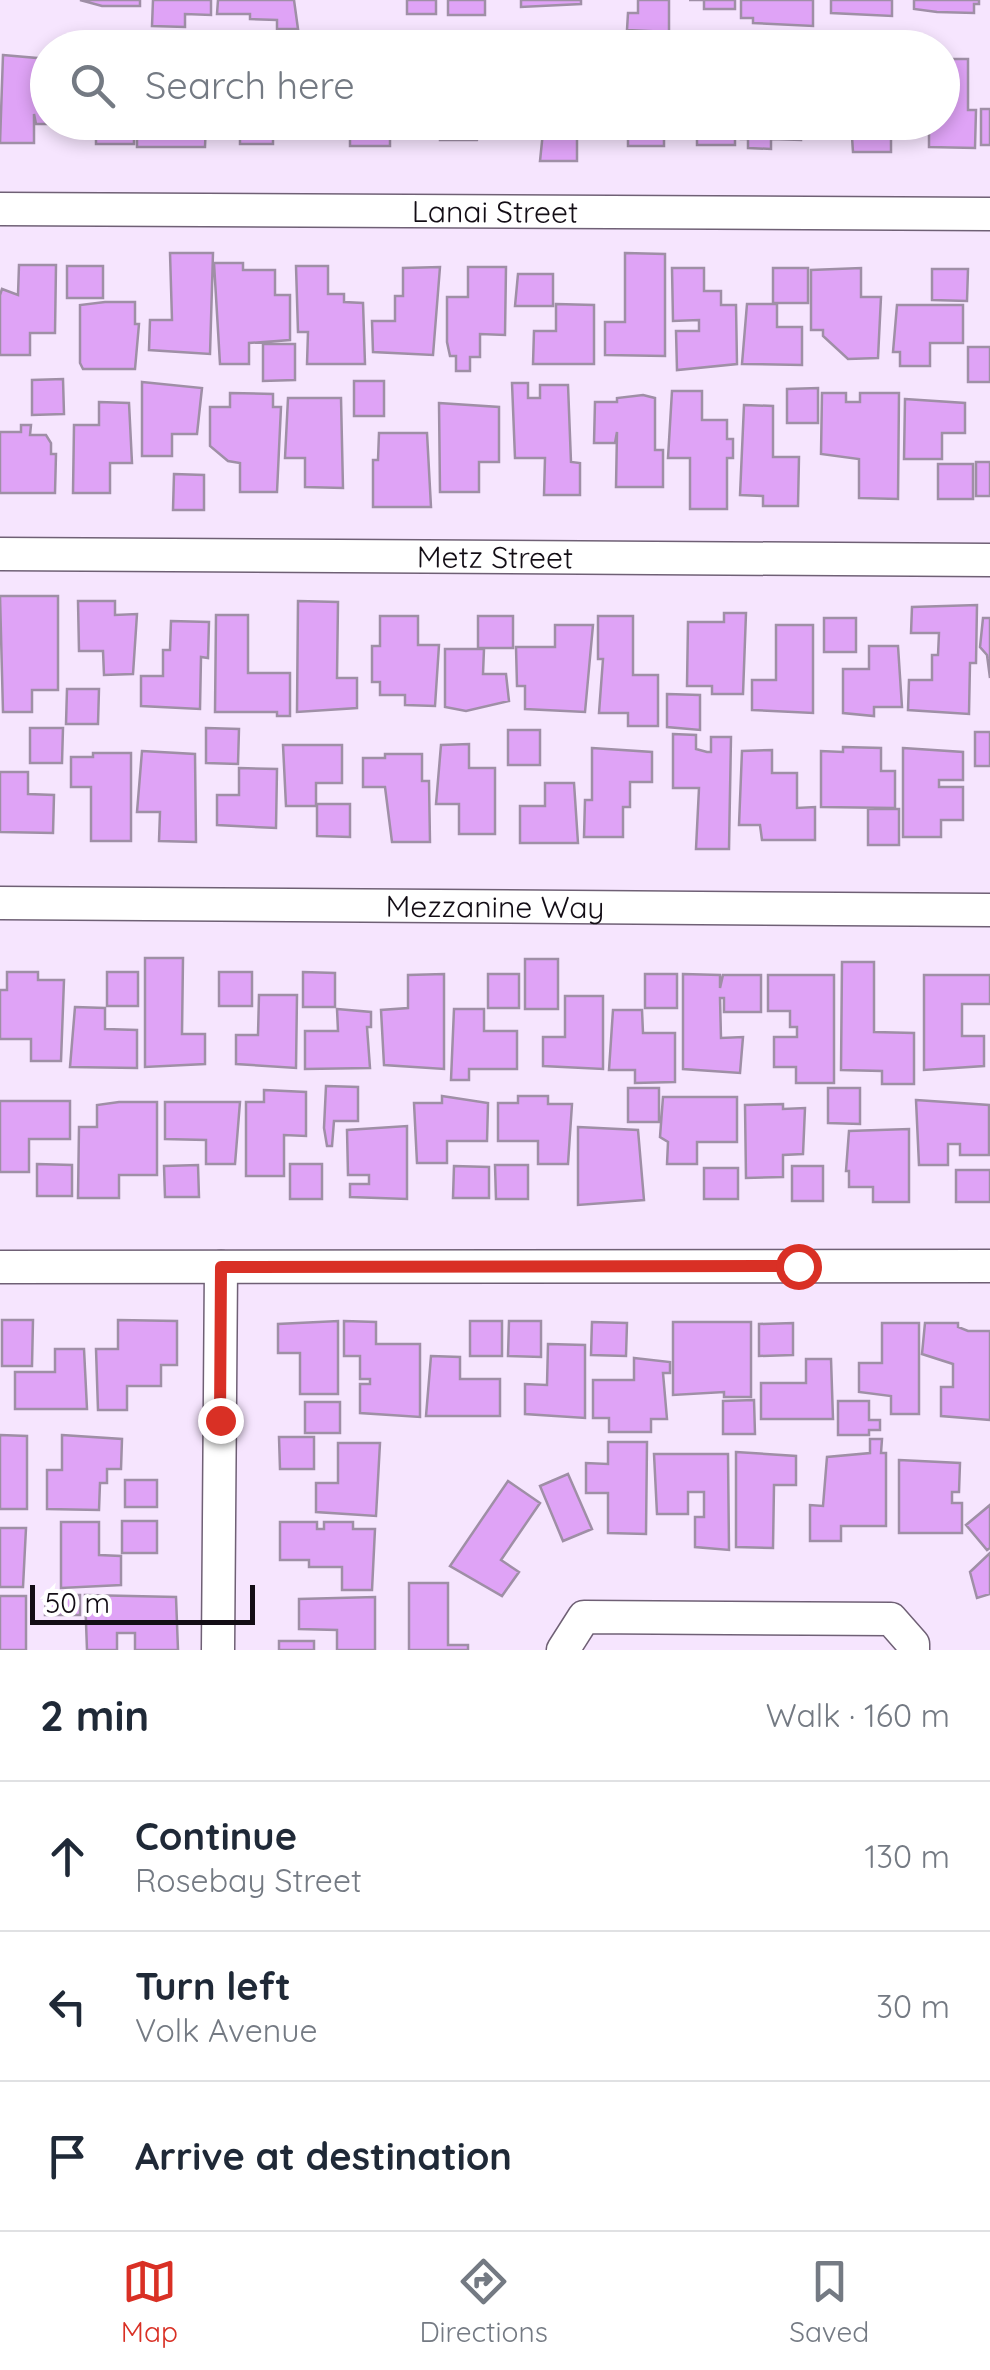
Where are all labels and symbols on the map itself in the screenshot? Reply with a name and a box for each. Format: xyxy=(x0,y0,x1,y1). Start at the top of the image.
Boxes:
street label: Lanai Street xyxy=(412,192,578,231)
street label: Metz Street xyxy=(417,538,573,576)
street label: Mezzanine Way xyxy=(385,887,605,926)
route start xyxy=(776,1244,822,1290)
route end xyxy=(198,1398,244,1444)
scale bar xyxy=(30,1580,255,1624)

